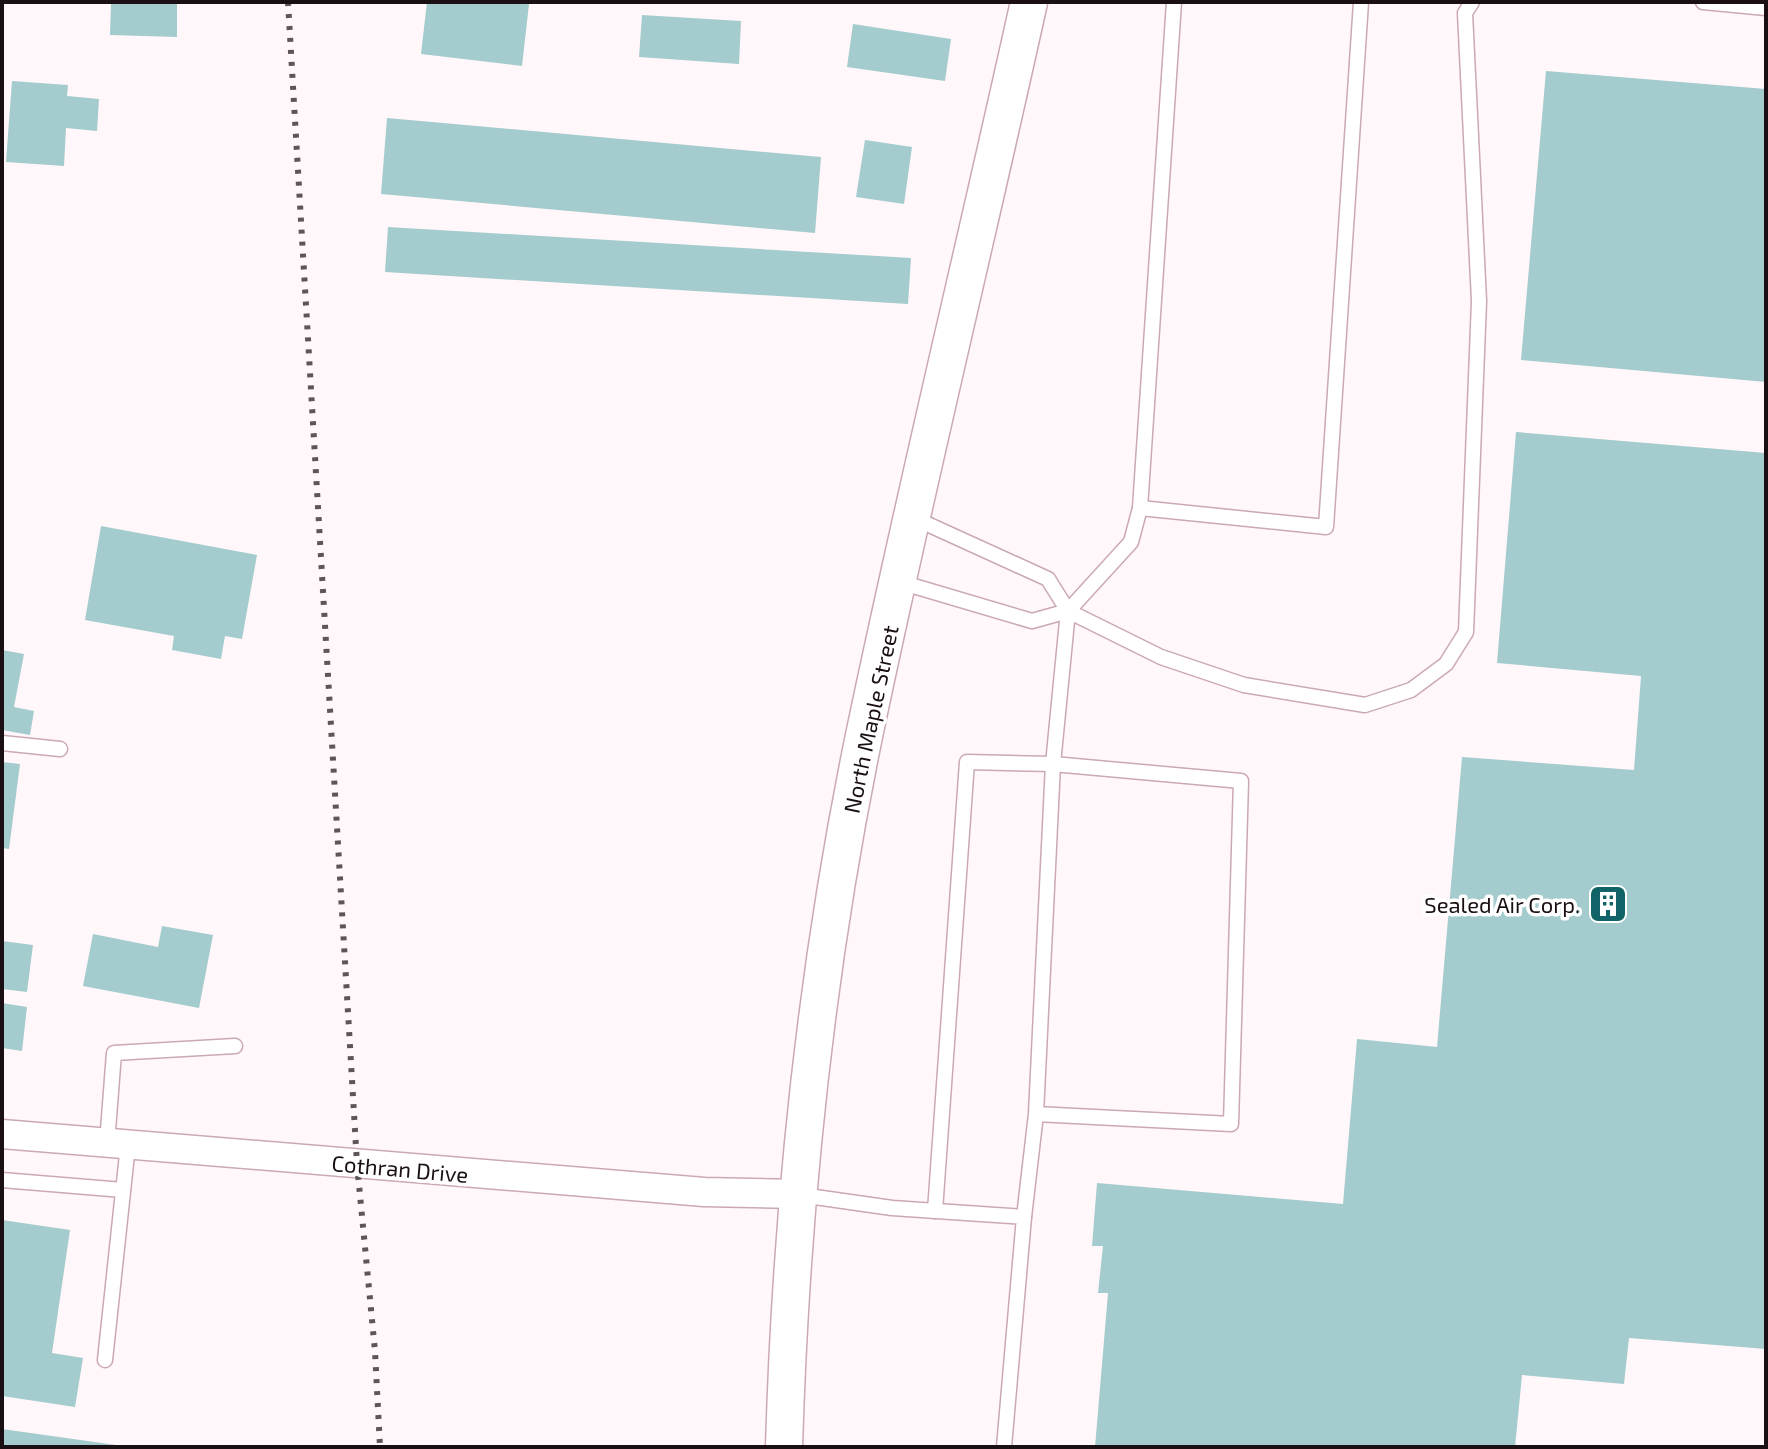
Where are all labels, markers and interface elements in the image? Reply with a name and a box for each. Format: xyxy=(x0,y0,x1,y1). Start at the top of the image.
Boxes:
street label: North Maple Street xyxy=(837,623,903,815)
building icon: Sealed Air Corp. xyxy=(1587,883,1629,925)
place label: Sealed Air Corp. xyxy=(1424,891,1580,917)
street label: Cothran Drive xyxy=(331,1149,469,1187)

